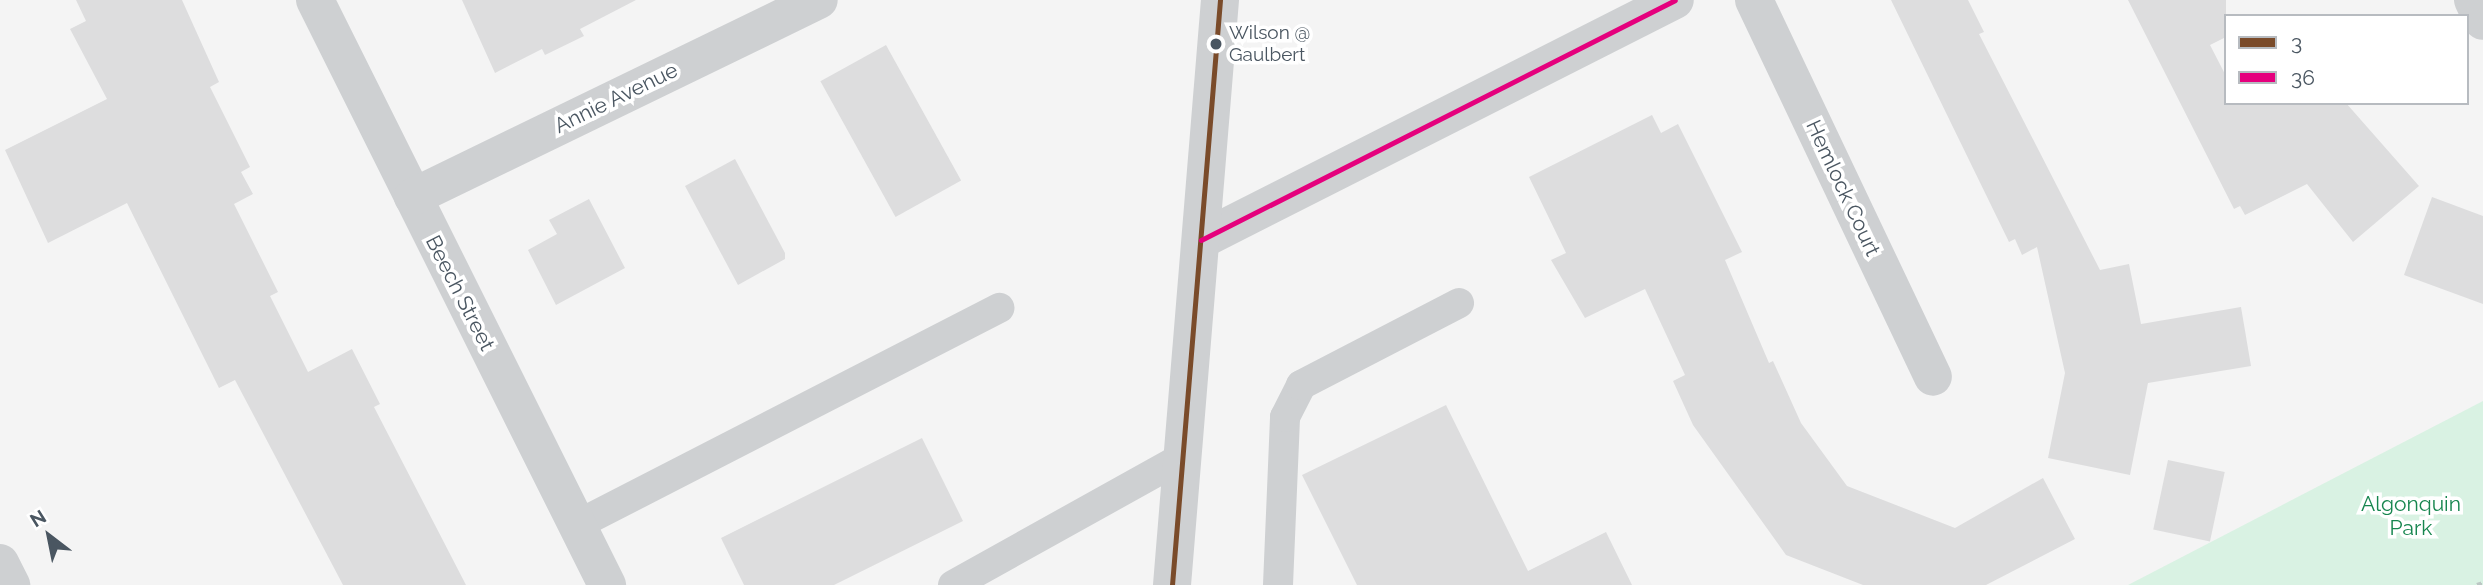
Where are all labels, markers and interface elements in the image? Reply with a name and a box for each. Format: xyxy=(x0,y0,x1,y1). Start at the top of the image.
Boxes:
legend xyxy=(2224,14,2469,105)
place label: Wilson @ Gaulbert xyxy=(1229,22,1310,66)
text: 3 xyxy=(2291,30,2302,55)
marker: Wilson @ Gaulbert xyxy=(1209,37,1223,51)
street label: Annie Avenue xyxy=(550,57,682,139)
text: 36 xyxy=(2291,65,2315,90)
street label: Hemlock Court xyxy=(1801,116,1885,260)
street label: Beech Street xyxy=(420,231,500,355)
park label: Algonquin Park xyxy=(2361,491,2461,541)
north arrow xyxy=(14,501,84,571)
text: N xyxy=(26,505,50,531)

